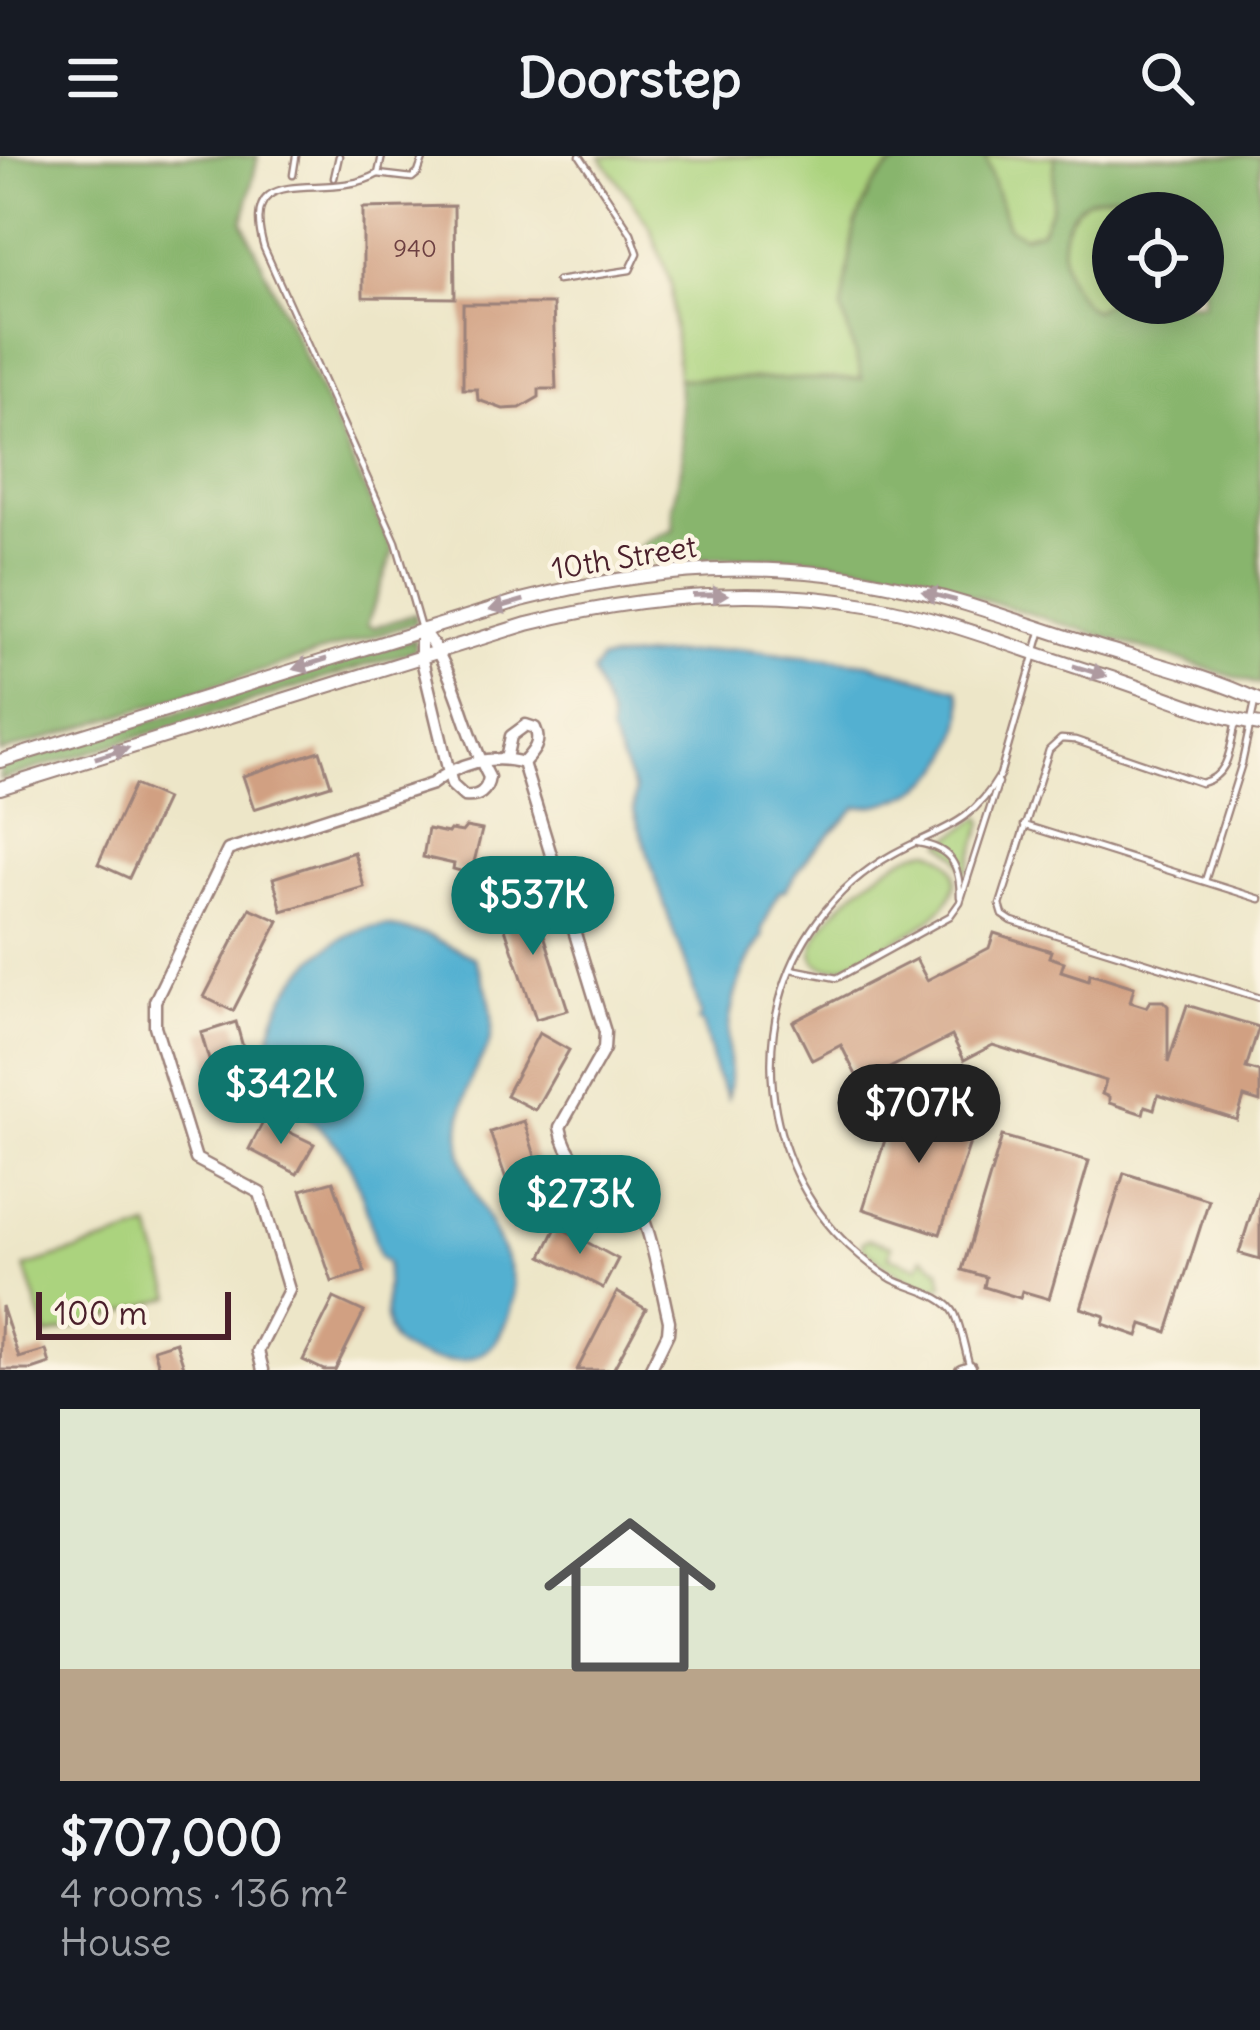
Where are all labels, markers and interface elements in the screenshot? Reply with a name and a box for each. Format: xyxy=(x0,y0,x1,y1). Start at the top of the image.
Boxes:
text: Doorstep xyxy=(518,44,742,112)
icon: menu xyxy=(60,45,126,111)
icon: search xyxy=(1134,45,1200,111)
map controls xyxy=(1092,192,1224,324)
button: locate xyxy=(1092,192,1224,324)
house number: 940 xyxy=(393,233,437,263)
street label: 10th Street xyxy=(549,527,699,587)
one-way arrow xyxy=(692,586,730,605)
one-way arrow xyxy=(921,586,958,605)
one-way arrow xyxy=(488,596,525,615)
one-way arrow xyxy=(291,656,328,674)
one-way arrow xyxy=(1072,663,1109,682)
one-way arrow xyxy=(94,743,131,761)
pin: $537K xyxy=(449,856,617,958)
text: $537K xyxy=(478,870,588,919)
pin: $342K xyxy=(197,1045,365,1147)
text: $342K xyxy=(225,1059,337,1108)
pin: $707K xyxy=(835,1064,1003,1166)
text: $707K xyxy=(864,1078,974,1127)
pin: $273K xyxy=(496,1155,664,1257)
text: $273K xyxy=(526,1169,634,1218)
scale bar xyxy=(36,1286,231,1339)
text: 100 m xyxy=(54,1292,147,1334)
icon: home xyxy=(522,1487,738,1703)
text: $707,000 xyxy=(60,1805,282,1869)
text: 4 rooms · 136 m² xyxy=(60,1869,349,1918)
text: House xyxy=(60,1918,171,1967)

